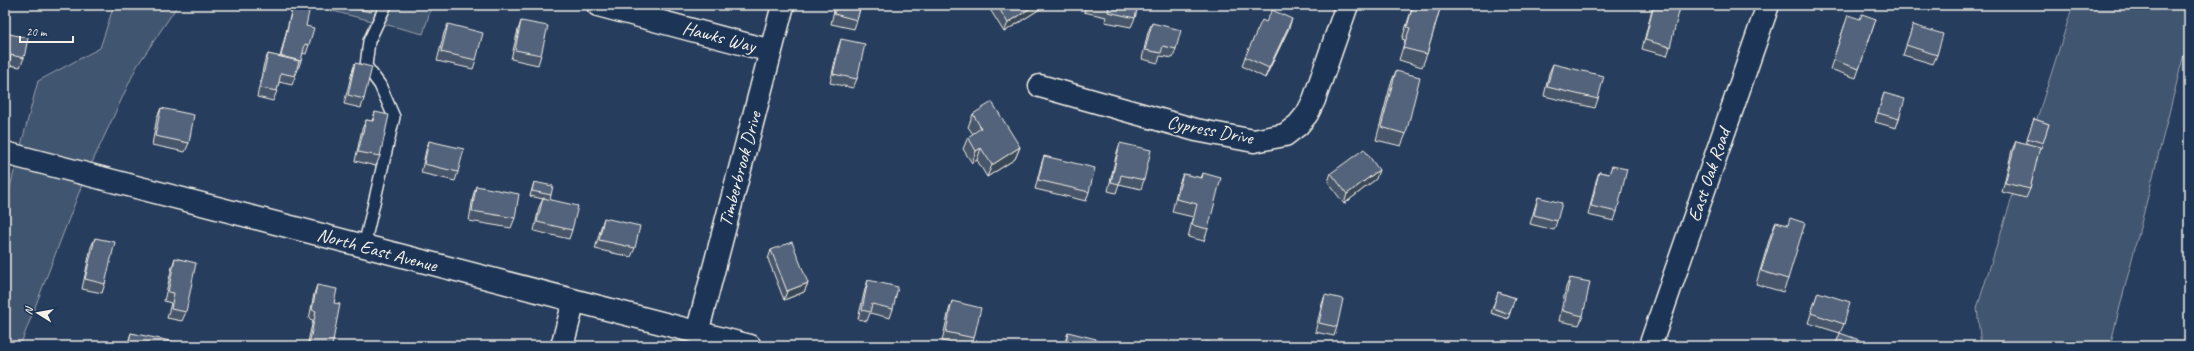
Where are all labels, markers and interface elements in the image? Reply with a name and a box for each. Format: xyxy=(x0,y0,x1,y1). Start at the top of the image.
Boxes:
street label: Hawks Way xyxy=(680,16,760,59)
scale bar xyxy=(20,18,73,44)
text: 20 m xyxy=(26,24,48,40)
street label: Timberbrook Drive xyxy=(713,107,767,229)
street label: Cypress Drive xyxy=(1165,110,1257,150)
street label: East Oak Road xyxy=(1682,122,1737,225)
street label: North East Avenue xyxy=(314,222,441,278)
north arrow xyxy=(18,293,58,333)
text: N xyxy=(21,304,36,316)

